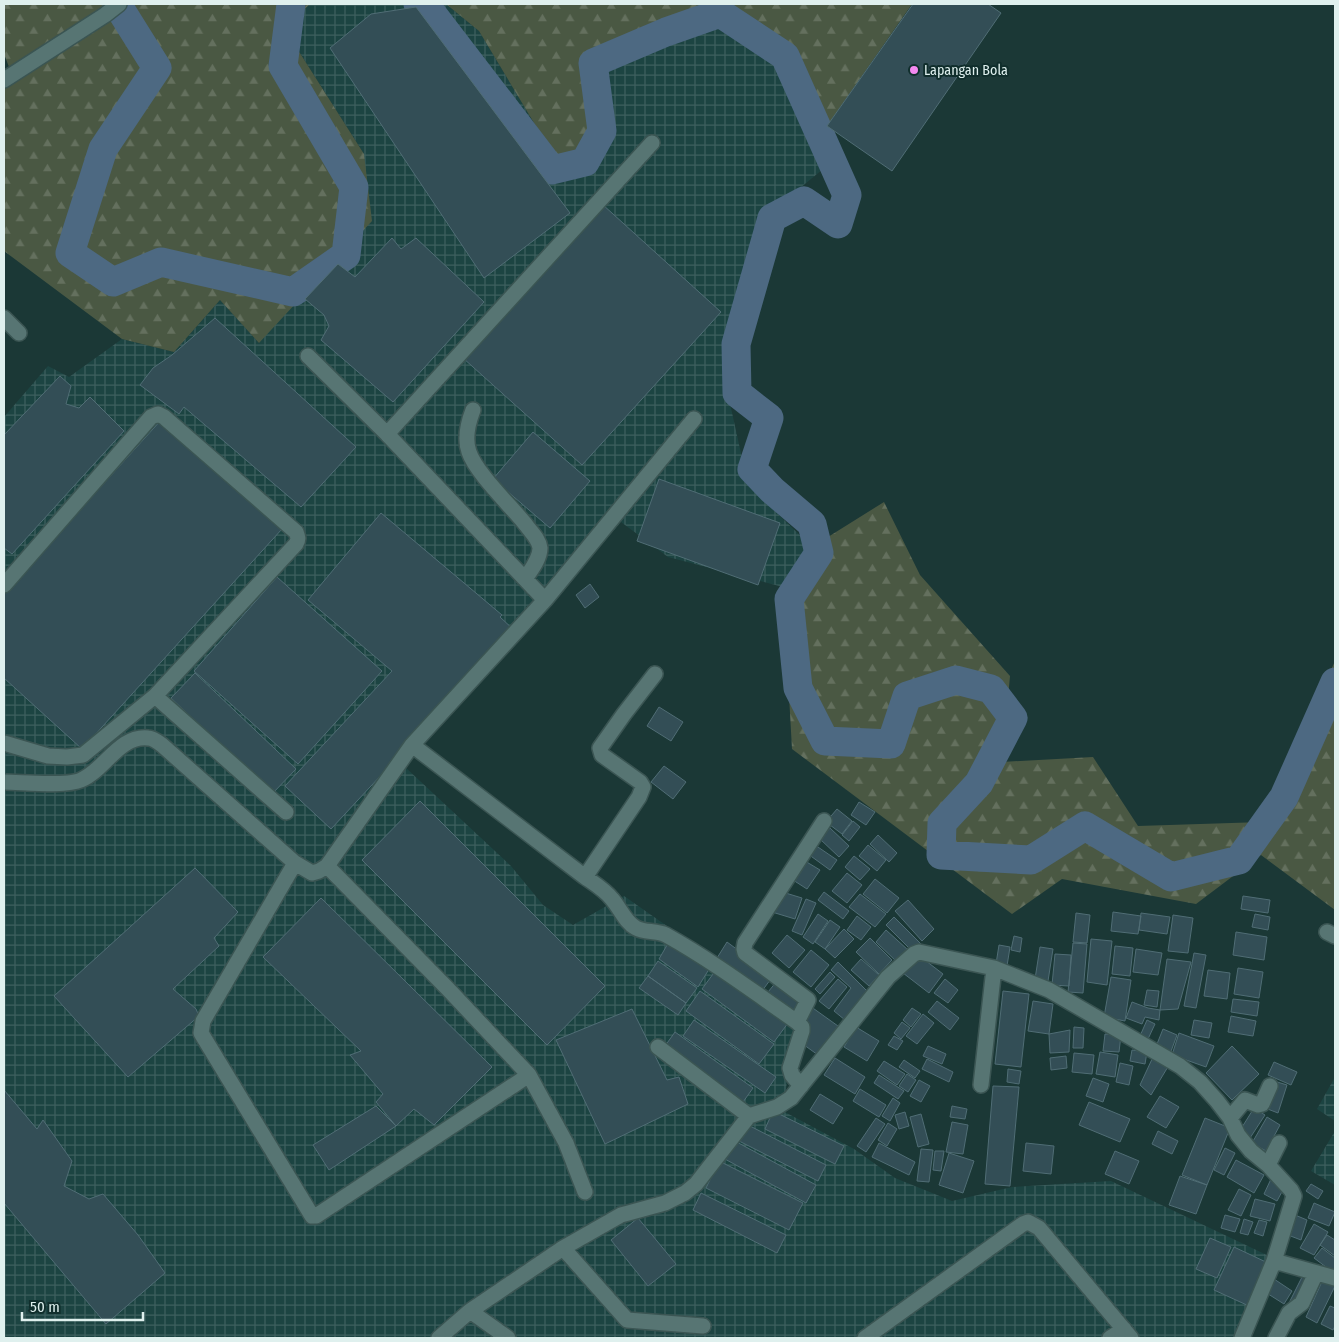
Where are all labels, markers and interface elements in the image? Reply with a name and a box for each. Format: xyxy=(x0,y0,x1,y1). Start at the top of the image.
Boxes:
place label: Lapangan Bola xyxy=(924,62,1008,79)
marker: Lapangan Bola xyxy=(908,64,920,76)
scale bar xyxy=(22,1290,144,1322)
text: 50 m xyxy=(30,1298,60,1316)

